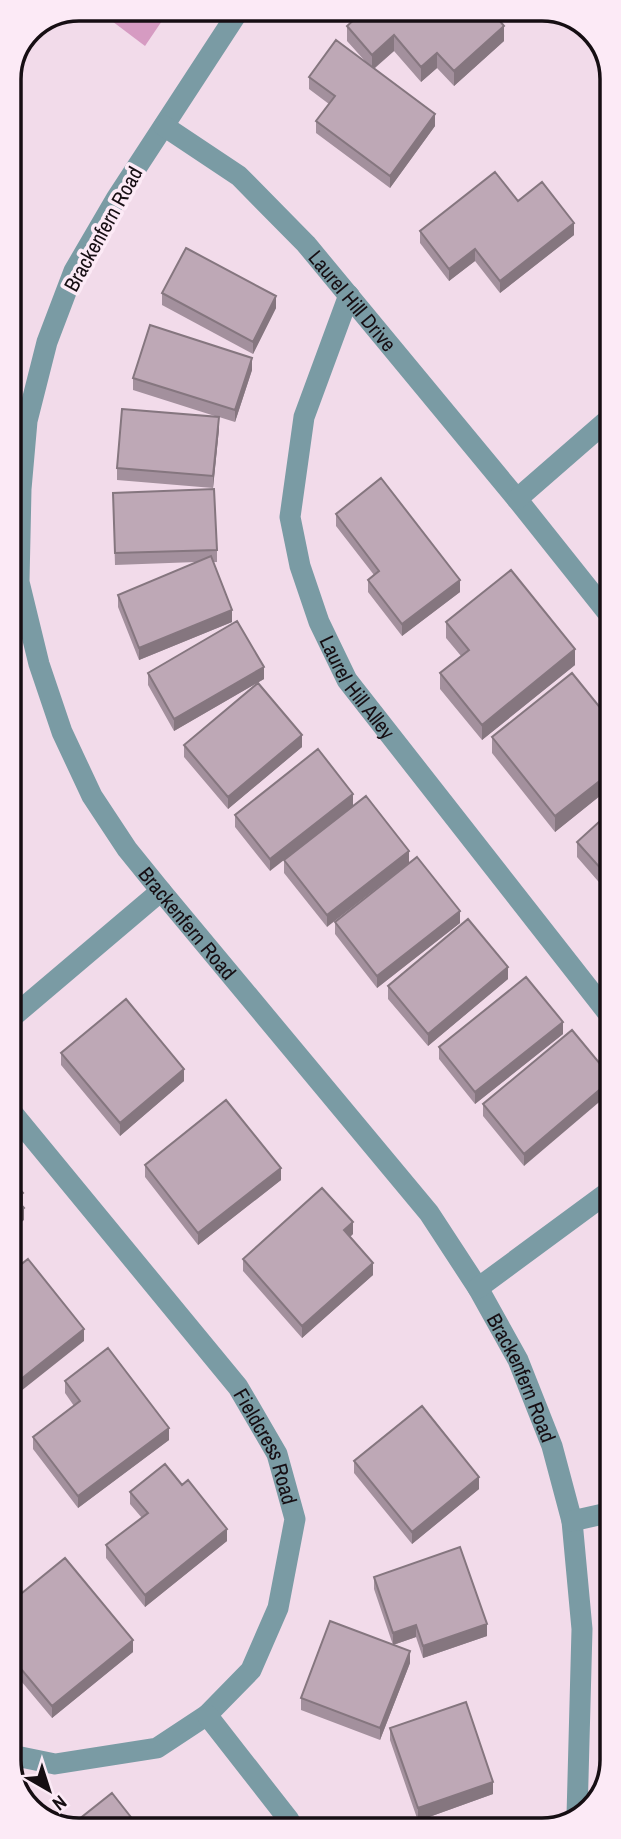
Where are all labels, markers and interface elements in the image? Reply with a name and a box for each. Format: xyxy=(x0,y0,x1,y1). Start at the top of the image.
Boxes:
street label: Brackenfern Road xyxy=(57,161,149,297)
street label: Laurel Hill Drive xyxy=(302,244,403,357)
street label: Laurel Hill Alley xyxy=(313,631,402,745)
street label: Brackenfern Road xyxy=(132,860,243,986)
street label: Brackenfern Road xyxy=(480,1308,564,1446)
street label: Fieldcress Road xyxy=(227,1383,305,1507)
north arrow xyxy=(14,1755,84,1825)
text: N xyxy=(47,1790,72,1817)

